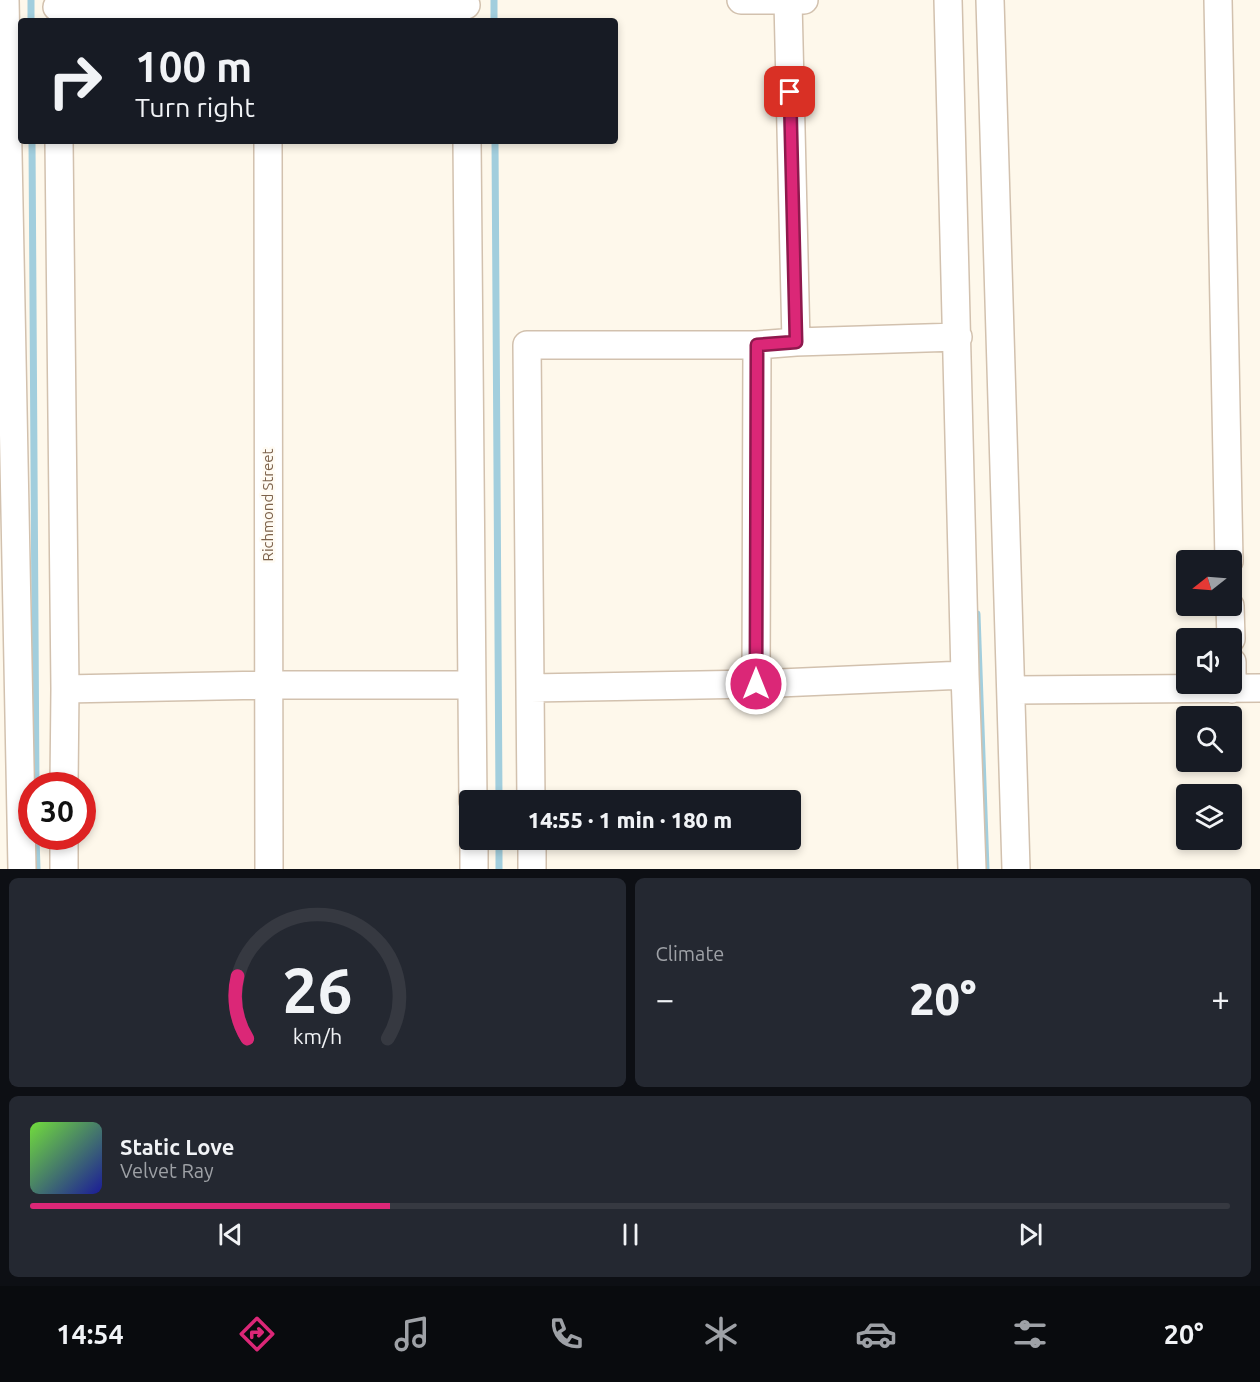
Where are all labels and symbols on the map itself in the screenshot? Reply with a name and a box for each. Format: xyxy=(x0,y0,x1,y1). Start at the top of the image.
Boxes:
pin xyxy=(764,66,815,117)
street label: Richmond Street xyxy=(259,448,276,561)
north arrow xyxy=(1176,550,1242,616)
position arrow xyxy=(724,652,788,716)
speed limit sign: 30 xyxy=(18,772,96,850)

